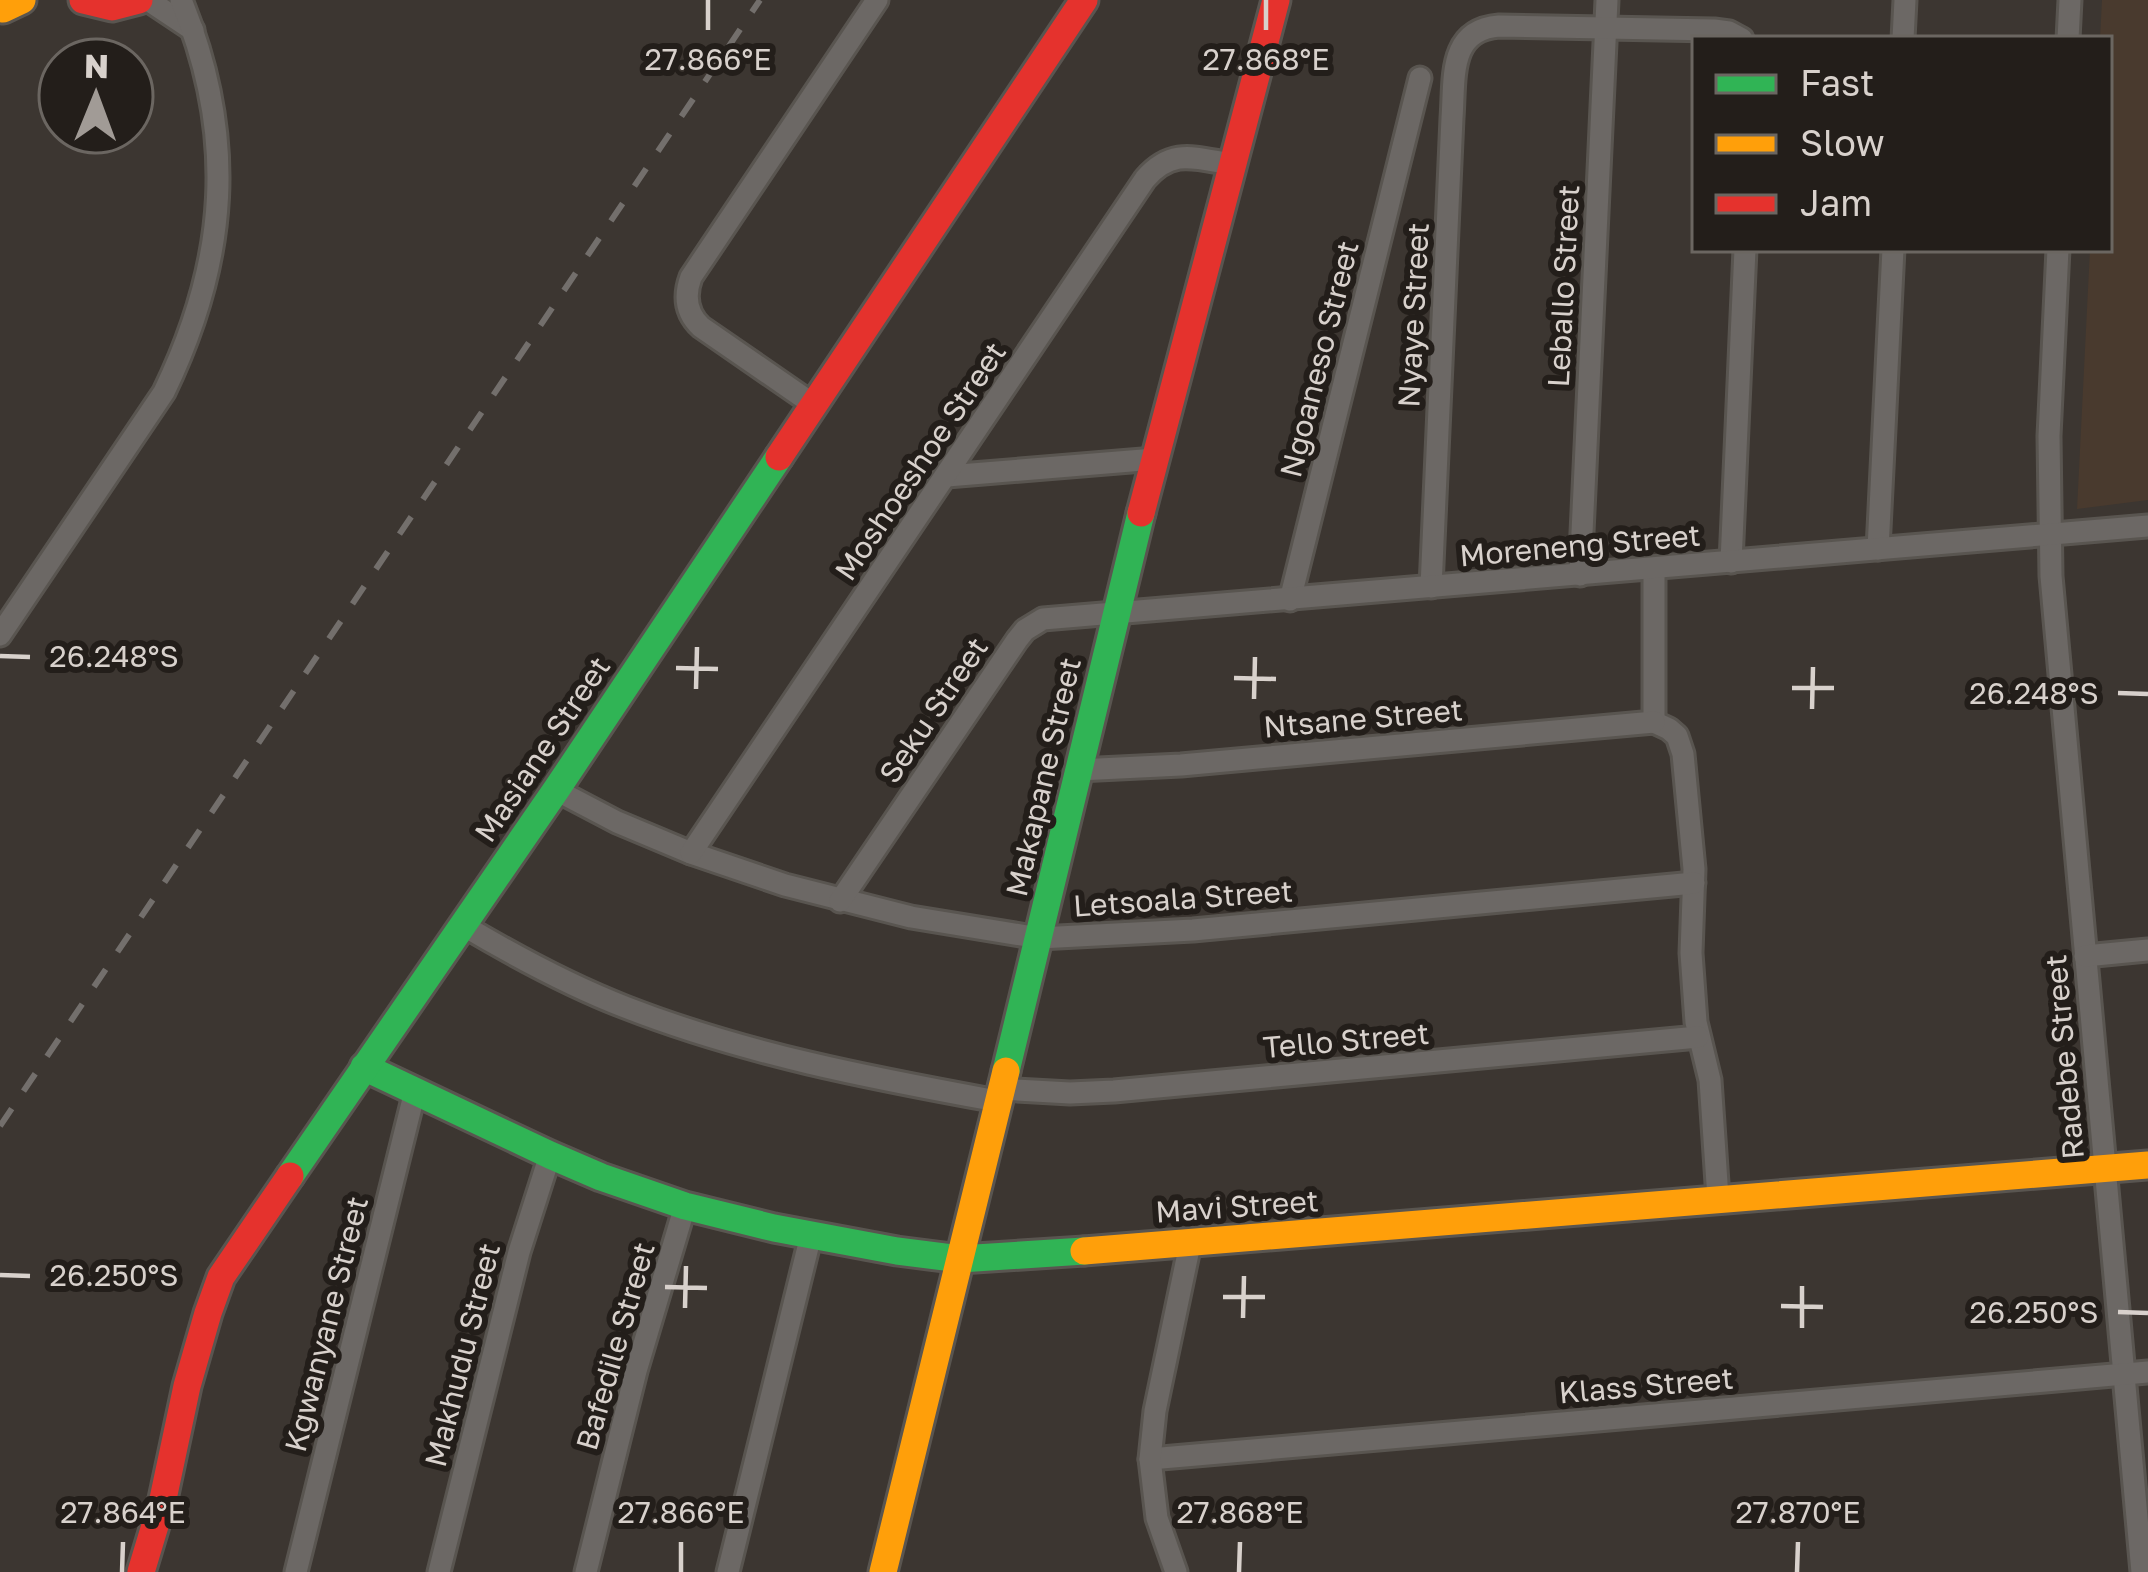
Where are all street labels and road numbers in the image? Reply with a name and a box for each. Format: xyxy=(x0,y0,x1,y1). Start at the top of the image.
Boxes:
street label: Leballo Street xyxy=(1540,184,1586,388)
street label: Nyaye Street xyxy=(1390,222,1436,408)
street label: Ngoaneso Street xyxy=(1272,237,1366,481)
street label: Moshoeshoe Street xyxy=(827,335,1013,587)
street label: Moreneng Street xyxy=(1458,517,1702,573)
street label: Seku Street xyxy=(871,630,995,790)
street label: Masiane Street xyxy=(467,649,617,849)
street label: Makapane Street xyxy=(998,654,1088,900)
street label: Ntsane Street xyxy=(1262,691,1464,745)
street label: Letsoala Street xyxy=(1072,872,1294,924)
street label: Radebe Street xyxy=(2037,953,2091,1161)
street label: Tello Street xyxy=(1261,1015,1431,1065)
street label: Mavi Street xyxy=(1154,1182,1320,1230)
street label: Kgwanyane Street xyxy=(277,1193,375,1455)
street label: Bafedile Street xyxy=(568,1238,662,1454)
street label: Makhudu Street xyxy=(417,1239,507,1471)
street label: Klass Street xyxy=(1557,1359,1735,1411)

